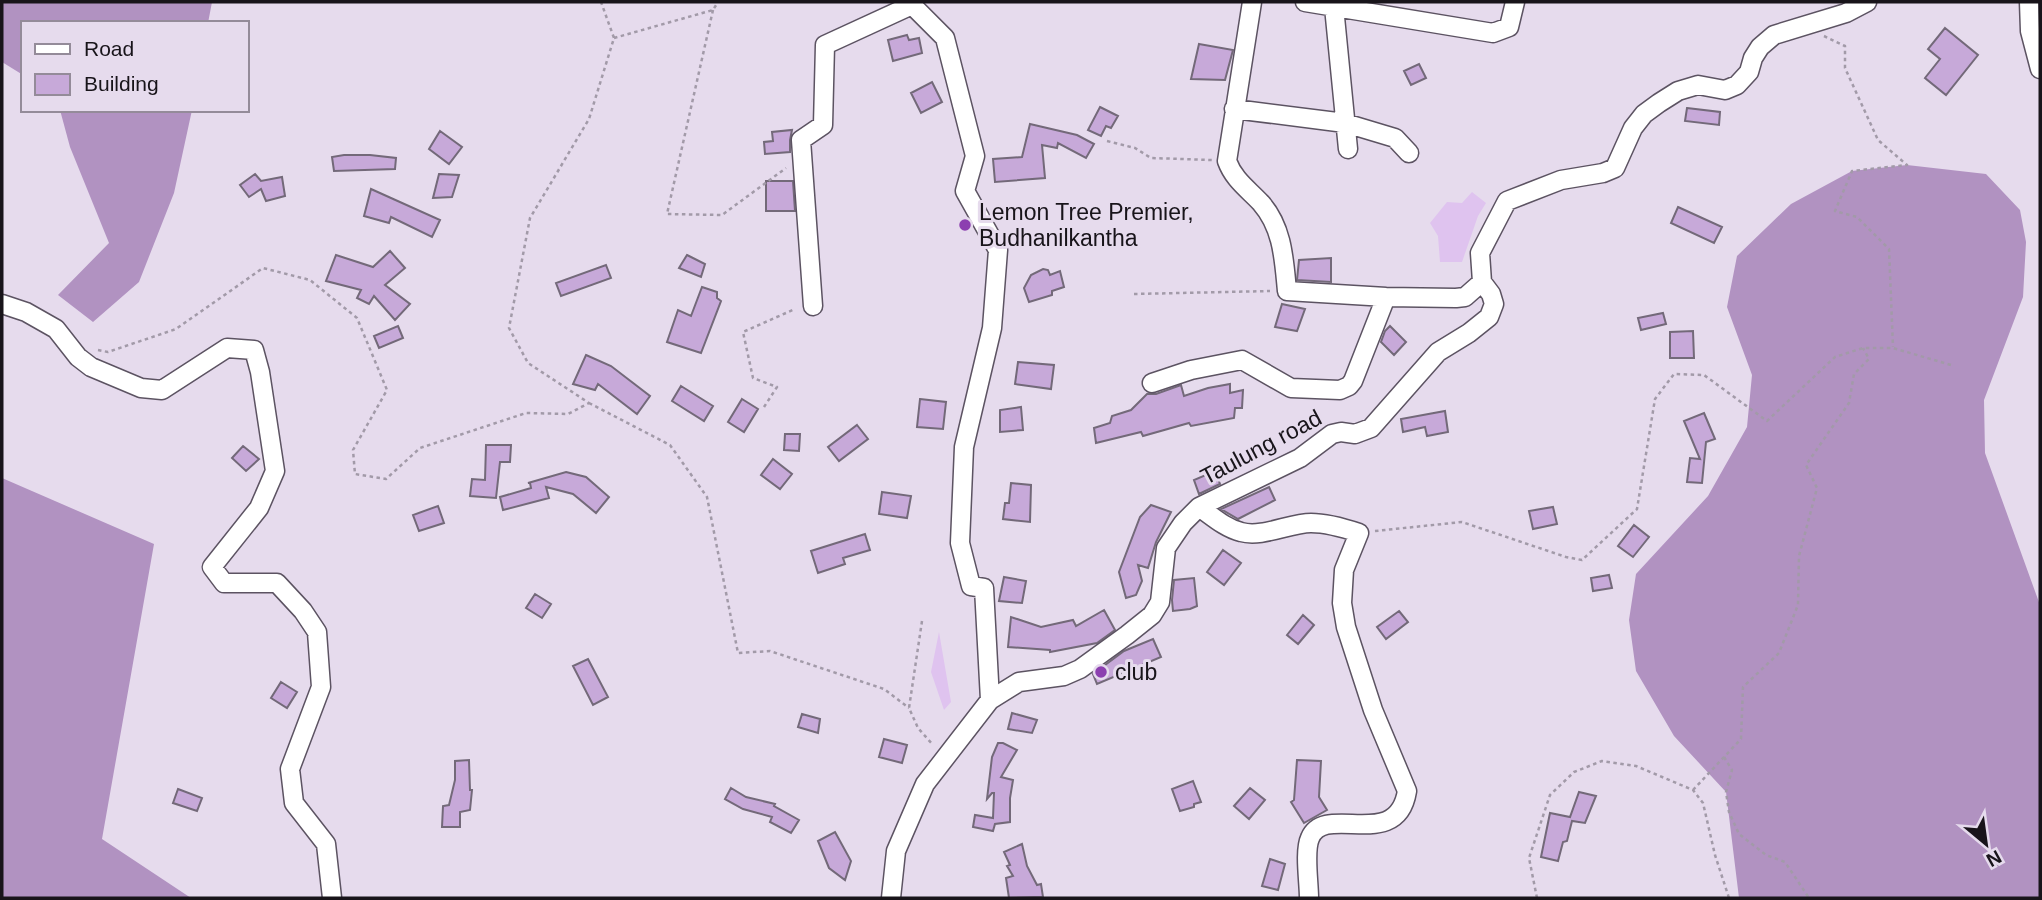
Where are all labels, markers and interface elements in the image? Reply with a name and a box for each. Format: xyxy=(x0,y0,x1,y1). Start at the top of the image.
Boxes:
legend xyxy=(21,21,248,112)
text: Road xyxy=(84,37,134,60)
text: Building xyxy=(84,72,159,95)
place label: Lemon Tree Premier, Budhanilkantha xyxy=(979,199,1194,251)
marker: Lemon Tree Premier, Budhanilkantha xyxy=(957,217,973,233)
street label: Taulung road xyxy=(1196,404,1326,490)
place label: club xyxy=(1115,659,1157,685)
marker: club xyxy=(1093,664,1109,680)
north arrow xyxy=(1951,809,2021,879)
text: N xyxy=(1983,846,2005,871)

